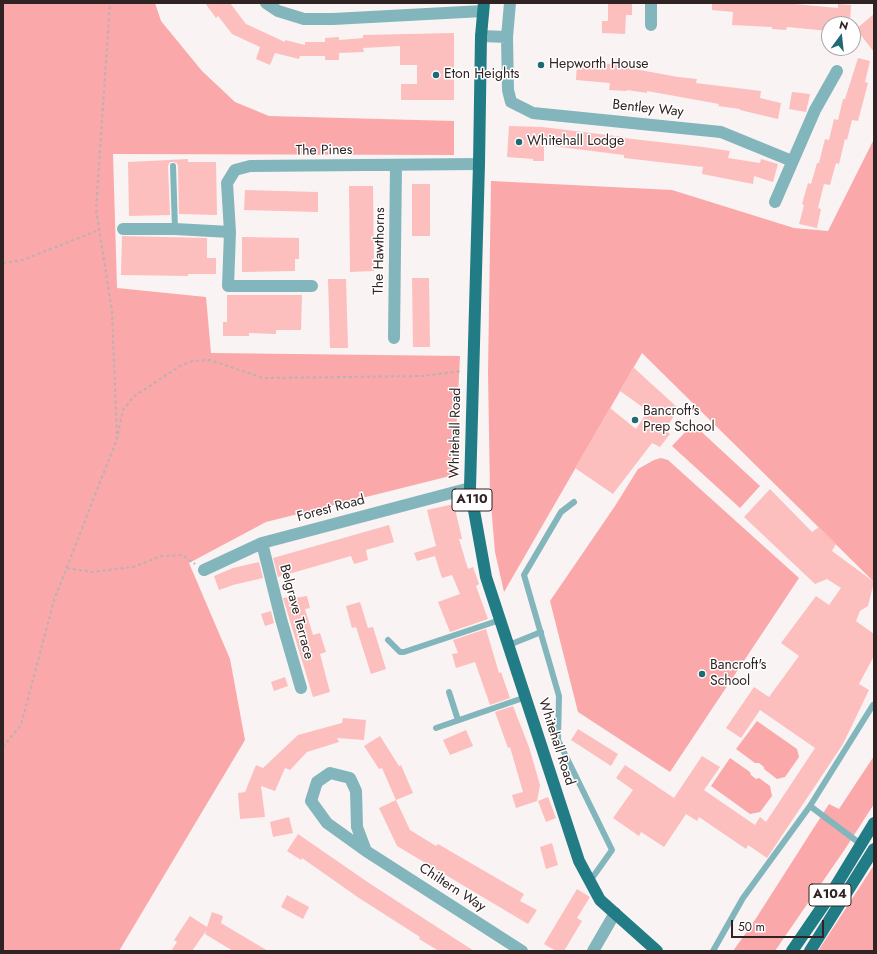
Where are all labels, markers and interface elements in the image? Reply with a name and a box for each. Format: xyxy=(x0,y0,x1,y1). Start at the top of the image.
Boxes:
north arrow xyxy=(821,16,861,56)
text: N xyxy=(838,17,850,34)
place label: Hepworth House xyxy=(549,57,649,73)
marker: Hepworth House xyxy=(536,60,546,70)
place label: Eton Heights xyxy=(444,67,519,83)
marker: Eton Heights xyxy=(431,70,441,80)
street label: Bentley Way xyxy=(612,97,684,121)
place label: Whitehall Lodge xyxy=(527,134,624,150)
marker: Whitehall Lodge xyxy=(514,137,524,147)
street label: The Pines xyxy=(295,142,353,160)
street label: The Hawthorns xyxy=(371,207,389,295)
street label: Whitehall Road xyxy=(447,388,465,478)
place label: Bancroft's Prep School xyxy=(643,404,715,436)
marker: Bancroft's Prep School xyxy=(630,415,640,425)
road number: A110 xyxy=(452,489,492,511)
street label: Forest Road xyxy=(295,492,367,526)
street label: Belgrave Terrace xyxy=(275,563,317,661)
place label: Bancroft's School xyxy=(710,658,766,690)
marker: Bancroft's School xyxy=(697,669,707,679)
street label: Whitehall Road xyxy=(534,696,578,788)
street label: Chiltern Way xyxy=(416,860,488,916)
road number: A104 xyxy=(809,884,851,906)
scale bar xyxy=(733,912,826,938)
text: 50 m xyxy=(738,918,765,936)

